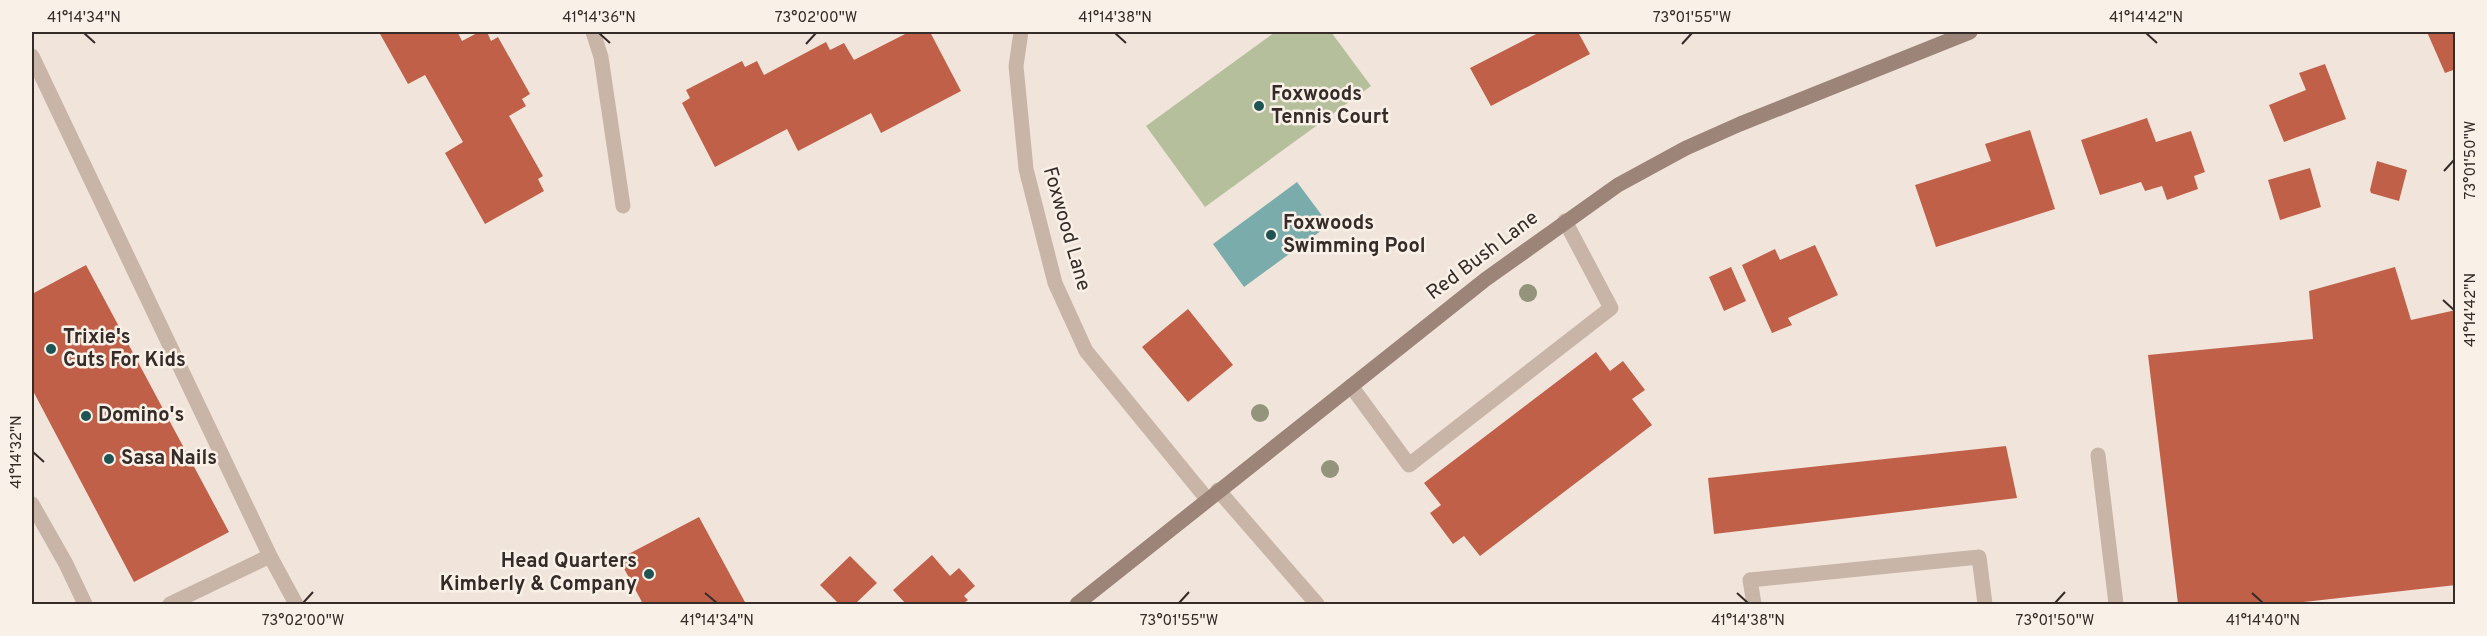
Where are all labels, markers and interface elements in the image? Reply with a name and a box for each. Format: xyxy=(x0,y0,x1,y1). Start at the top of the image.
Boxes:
text: 41°14'34"N xyxy=(47,9,121,28)
text: 41°14'36"N xyxy=(562,9,636,28)
text: 73°02'00"W xyxy=(775,9,857,28)
text: 41°14'38"N xyxy=(1078,9,1152,28)
text: 73°01'55"W xyxy=(1653,9,1731,28)
text: 41°14'42"N xyxy=(2109,9,2183,28)
place label: Foxwoods Tennis Court xyxy=(1271,82,1389,131)
marker: Foxwoods Tennis Court xyxy=(1252,99,1266,113)
text: 73°01'50"W xyxy=(2462,121,2481,199)
street label: Foxwood Lane xyxy=(1036,164,1096,294)
street label: Red Bush Lane xyxy=(1422,205,1544,307)
place label: Foxwoods Swimming Pool xyxy=(1283,211,1426,260)
marker: Foxwoods Swimming Pool xyxy=(1264,228,1278,242)
text: 41°14'42"N xyxy=(2462,273,2481,347)
place label: Trixie's Cuts For Kids xyxy=(63,325,186,374)
marker: Trixie's Cuts For Kids xyxy=(44,342,58,356)
place label: Domino's xyxy=(98,403,184,429)
marker: Domino's xyxy=(79,409,93,423)
text: 41°14'32"N xyxy=(8,415,27,489)
place label: Sasa Nails xyxy=(121,446,217,472)
marker: Sasa Nails xyxy=(102,452,116,466)
place label: Head Quarters Kimberly & Company xyxy=(440,549,637,598)
marker: Head Quarters Kimberly & Company xyxy=(642,567,656,581)
text: 73°02'00"W xyxy=(262,612,344,631)
text: 41°14'34"N xyxy=(680,612,754,631)
text: 73°01'55"W xyxy=(1140,612,1218,631)
text: 41°14'38"N xyxy=(1711,612,1785,631)
text: 73°01'50"W xyxy=(2016,612,2094,631)
text: 41°14'40"N xyxy=(2226,612,2300,631)

